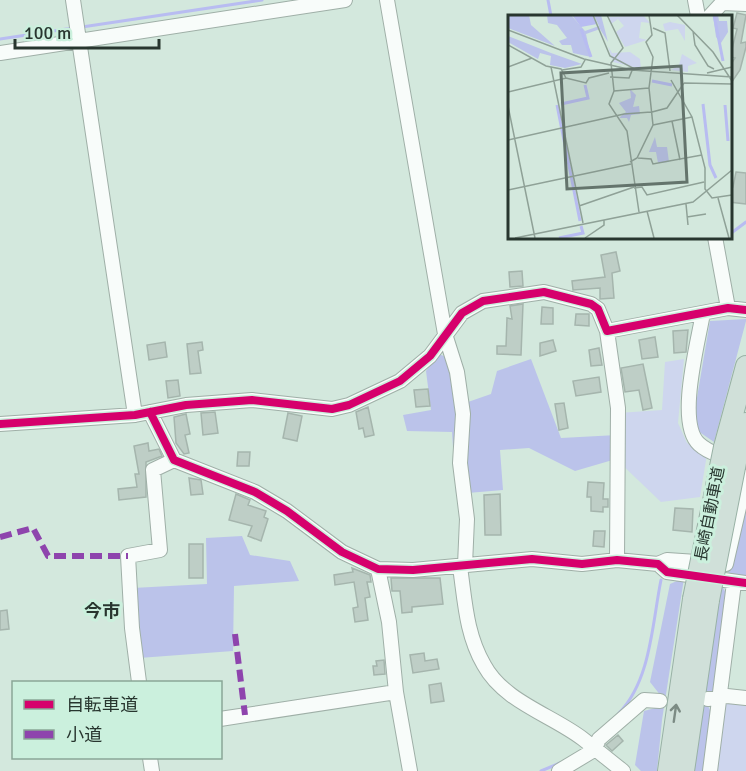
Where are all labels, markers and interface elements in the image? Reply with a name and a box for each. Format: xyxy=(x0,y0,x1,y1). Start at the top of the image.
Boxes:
scale bar xyxy=(15,12,159,50)
inset map xyxy=(508,15,731,238)
text: 100 m xyxy=(24,22,71,44)
street label: 長崎自動車道 xyxy=(691,465,729,563)
district label: 今市 xyxy=(84,600,120,622)
legend xyxy=(12,681,222,759)
text: 自転車道 xyxy=(66,694,138,716)
one-way arrow xyxy=(670,704,681,723)
text: 小道 xyxy=(66,724,102,746)

